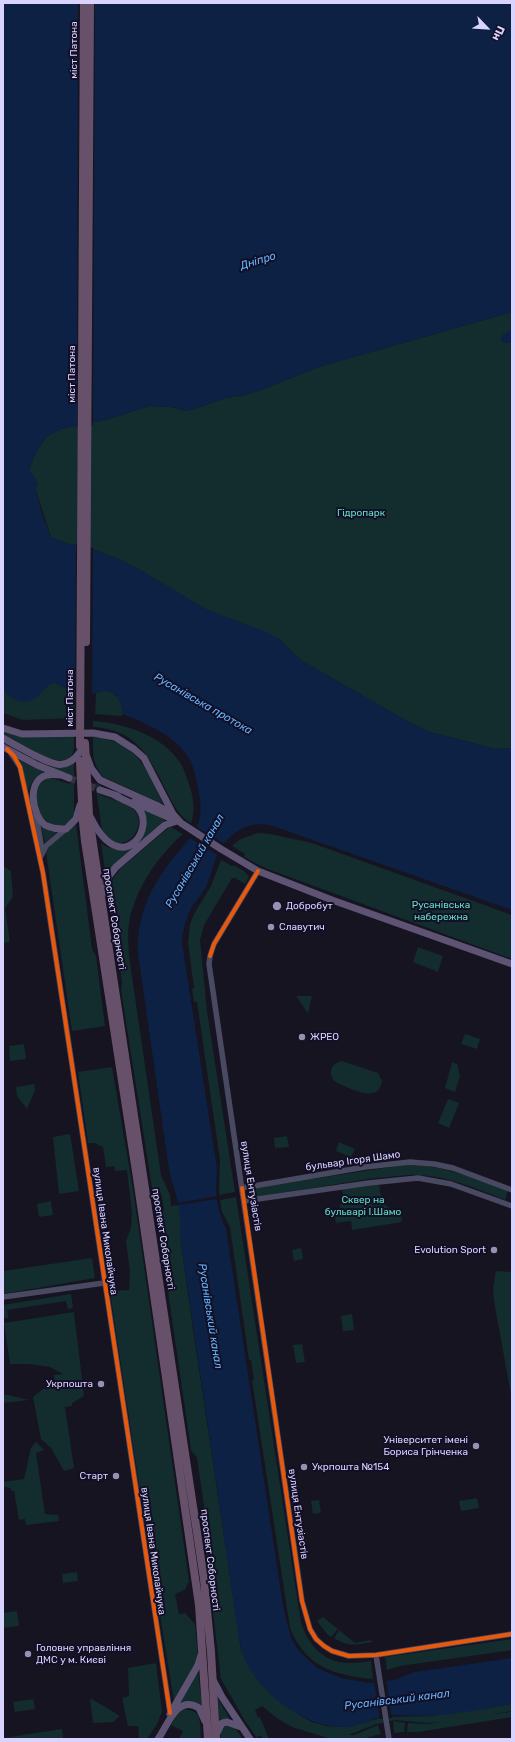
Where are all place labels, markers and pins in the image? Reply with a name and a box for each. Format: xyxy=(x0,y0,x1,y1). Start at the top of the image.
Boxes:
marker: Добробут xyxy=(271,900,283,912)
place label: Добробут xyxy=(286,900,333,912)
place label: Славутич xyxy=(279,921,325,933)
marker: Славутич xyxy=(266,922,276,932)
place label: ЖРЕО xyxy=(310,1031,339,1043)
marker: ЖРЕО xyxy=(297,1032,307,1042)
place label: Evolution Sport xyxy=(414,1244,486,1256)
marker: Evolution Sport xyxy=(489,1245,499,1255)
place label: Укрпошта xyxy=(46,1378,93,1390)
marker: Укрпошта xyxy=(96,1379,106,1389)
place label: Університет імені Бориса Грінченка xyxy=(383,1434,468,1458)
marker: Університет імені Бориса Грінченка xyxy=(471,1441,481,1451)
place label: Укрпошта №154 xyxy=(312,1461,389,1473)
marker: Укрпошта №154 xyxy=(299,1462,309,1472)
place label: Старт xyxy=(80,1470,108,1482)
marker: Старт xyxy=(111,1471,121,1481)
place label: Головне управління ДМС у м. Києві xyxy=(36,1642,131,1666)
marker: Головне управління ДМС у м. Києві xyxy=(23,1649,33,1659)

